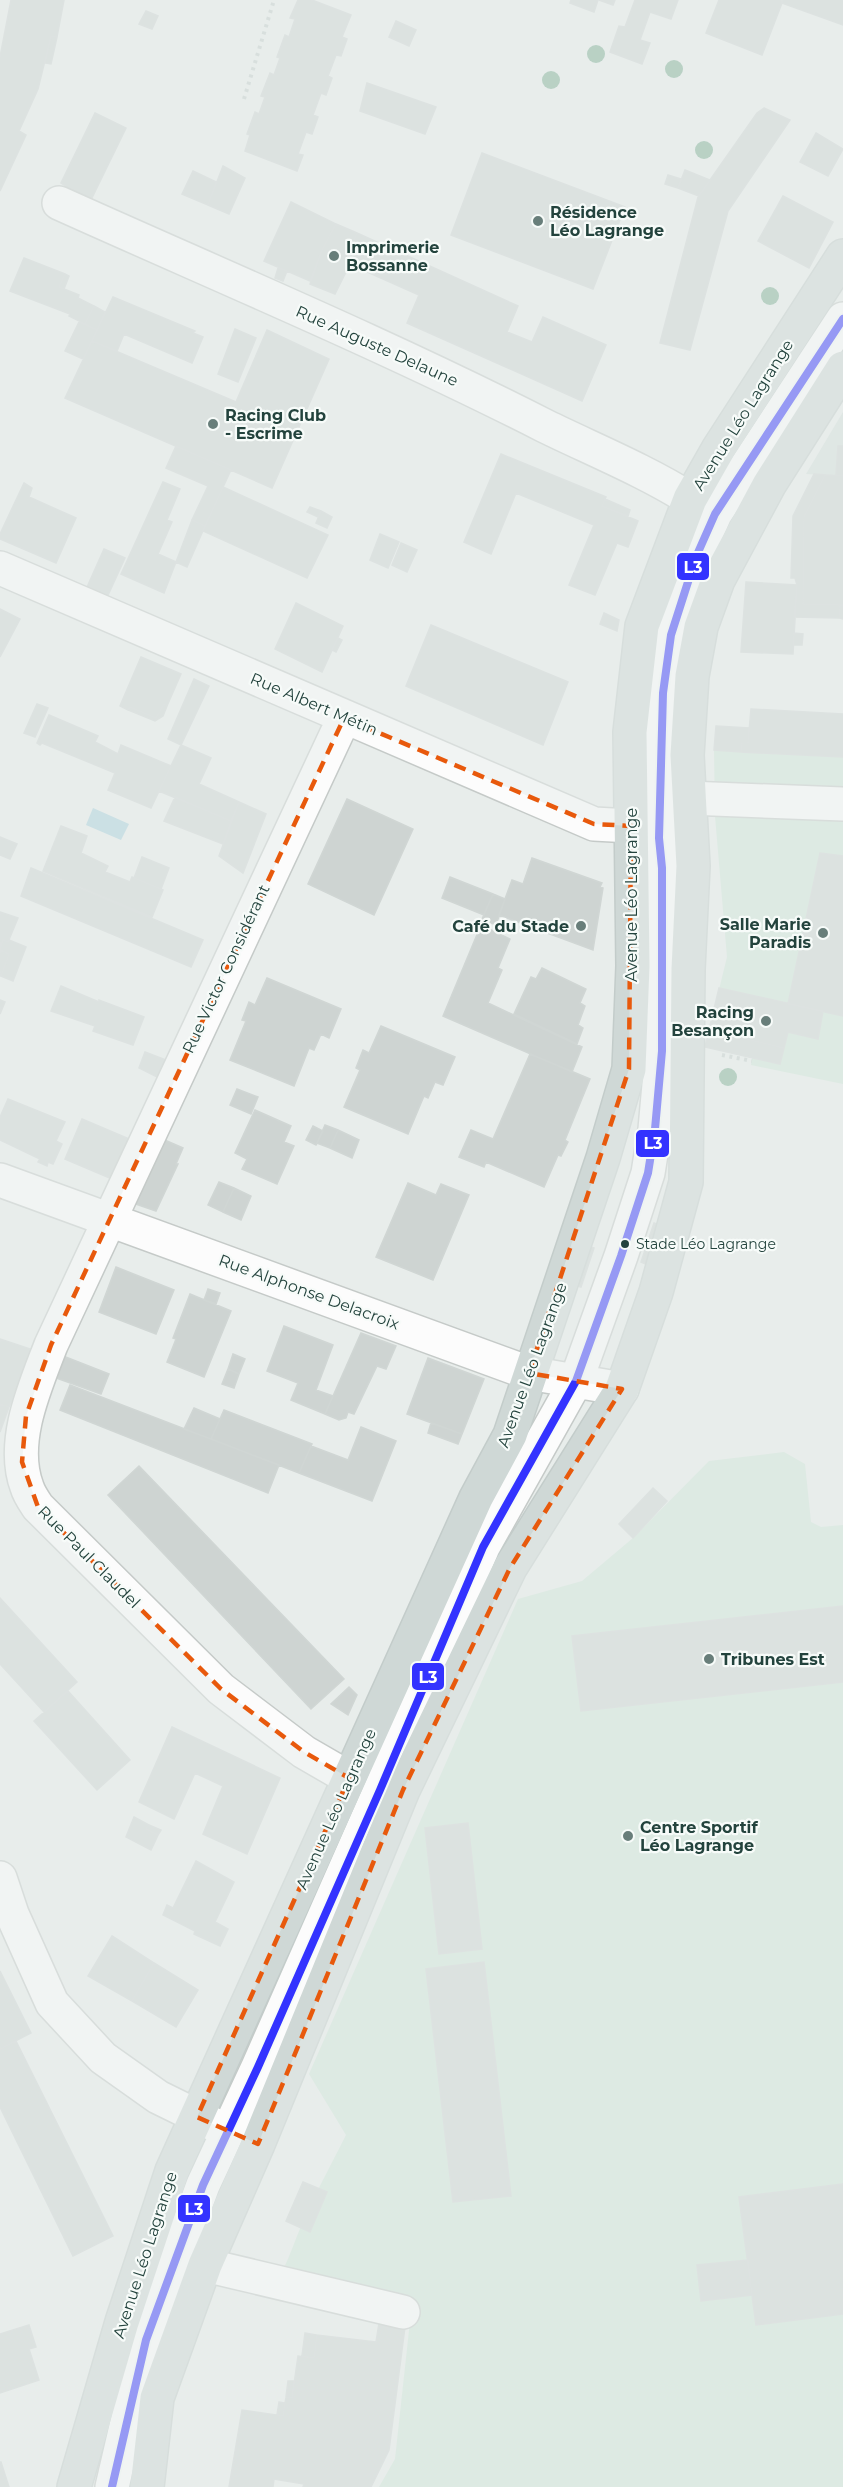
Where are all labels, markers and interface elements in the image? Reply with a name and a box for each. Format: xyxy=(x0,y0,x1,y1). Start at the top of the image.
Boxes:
place label: Résidence Léo Lagrange xyxy=(550,203,664,240)
marker: Résidence Léo Lagrange xyxy=(531,214,545,228)
place label: Imprimerie Bossanne xyxy=(346,238,439,275)
marker: Imprimerie Bossanne xyxy=(327,249,341,263)
street label: Rue Auguste Delaune xyxy=(293,302,461,390)
street label: Avenue Léo Lagrange xyxy=(689,336,797,494)
place label: Racing Club - Escrime xyxy=(225,406,326,443)
marker: Racing Club - Escrime xyxy=(206,417,220,431)
line badge: L3 xyxy=(676,552,710,581)
text: L3 xyxy=(683,558,703,577)
street label: Rue Albert Métin xyxy=(248,669,380,739)
street label: Avenue Léo Lagrange xyxy=(622,808,641,982)
street label: Rue Victor Considérant xyxy=(178,881,274,1057)
place label: Salle Marie Paradis xyxy=(720,915,812,952)
place label: Café du Stade xyxy=(452,917,569,936)
marker: Café du Stade xyxy=(574,919,588,933)
marker: Salle Marie Paradis xyxy=(816,926,830,940)
place label: Racing Besançon xyxy=(671,1003,754,1041)
marker: Racing Besançon xyxy=(759,1014,773,1028)
line badge: L3 xyxy=(635,1129,670,1158)
text: L3 xyxy=(643,1134,663,1153)
place label: Stade Léo Lagrange xyxy=(636,1235,776,1253)
marker: Stade Léo Lagrange xyxy=(619,1238,631,1250)
street label: Rue Alphonse Delacroix xyxy=(216,1250,402,1334)
street label: Avenue Léo Lagrange xyxy=(493,1280,571,1450)
street label: Rue Paul Claudel xyxy=(34,1502,144,1612)
place label: Tribunes Est xyxy=(721,1650,825,1669)
marker: Tribunes Est xyxy=(702,1652,716,1666)
line badge: L3 xyxy=(411,1662,445,1691)
text: L3 xyxy=(418,1668,438,1687)
street label: Avenue Léo Lagrange xyxy=(292,1726,380,1892)
place label: Centre Sportif Léo Lagrange xyxy=(640,1818,758,1855)
marker: Centre Sportif Léo Lagrange xyxy=(621,1829,635,1843)
street label: Avenue Léo Lagrange xyxy=(109,2169,181,2341)
line badge: L3 xyxy=(177,2194,211,2223)
text: L3 xyxy=(184,2200,204,2219)

